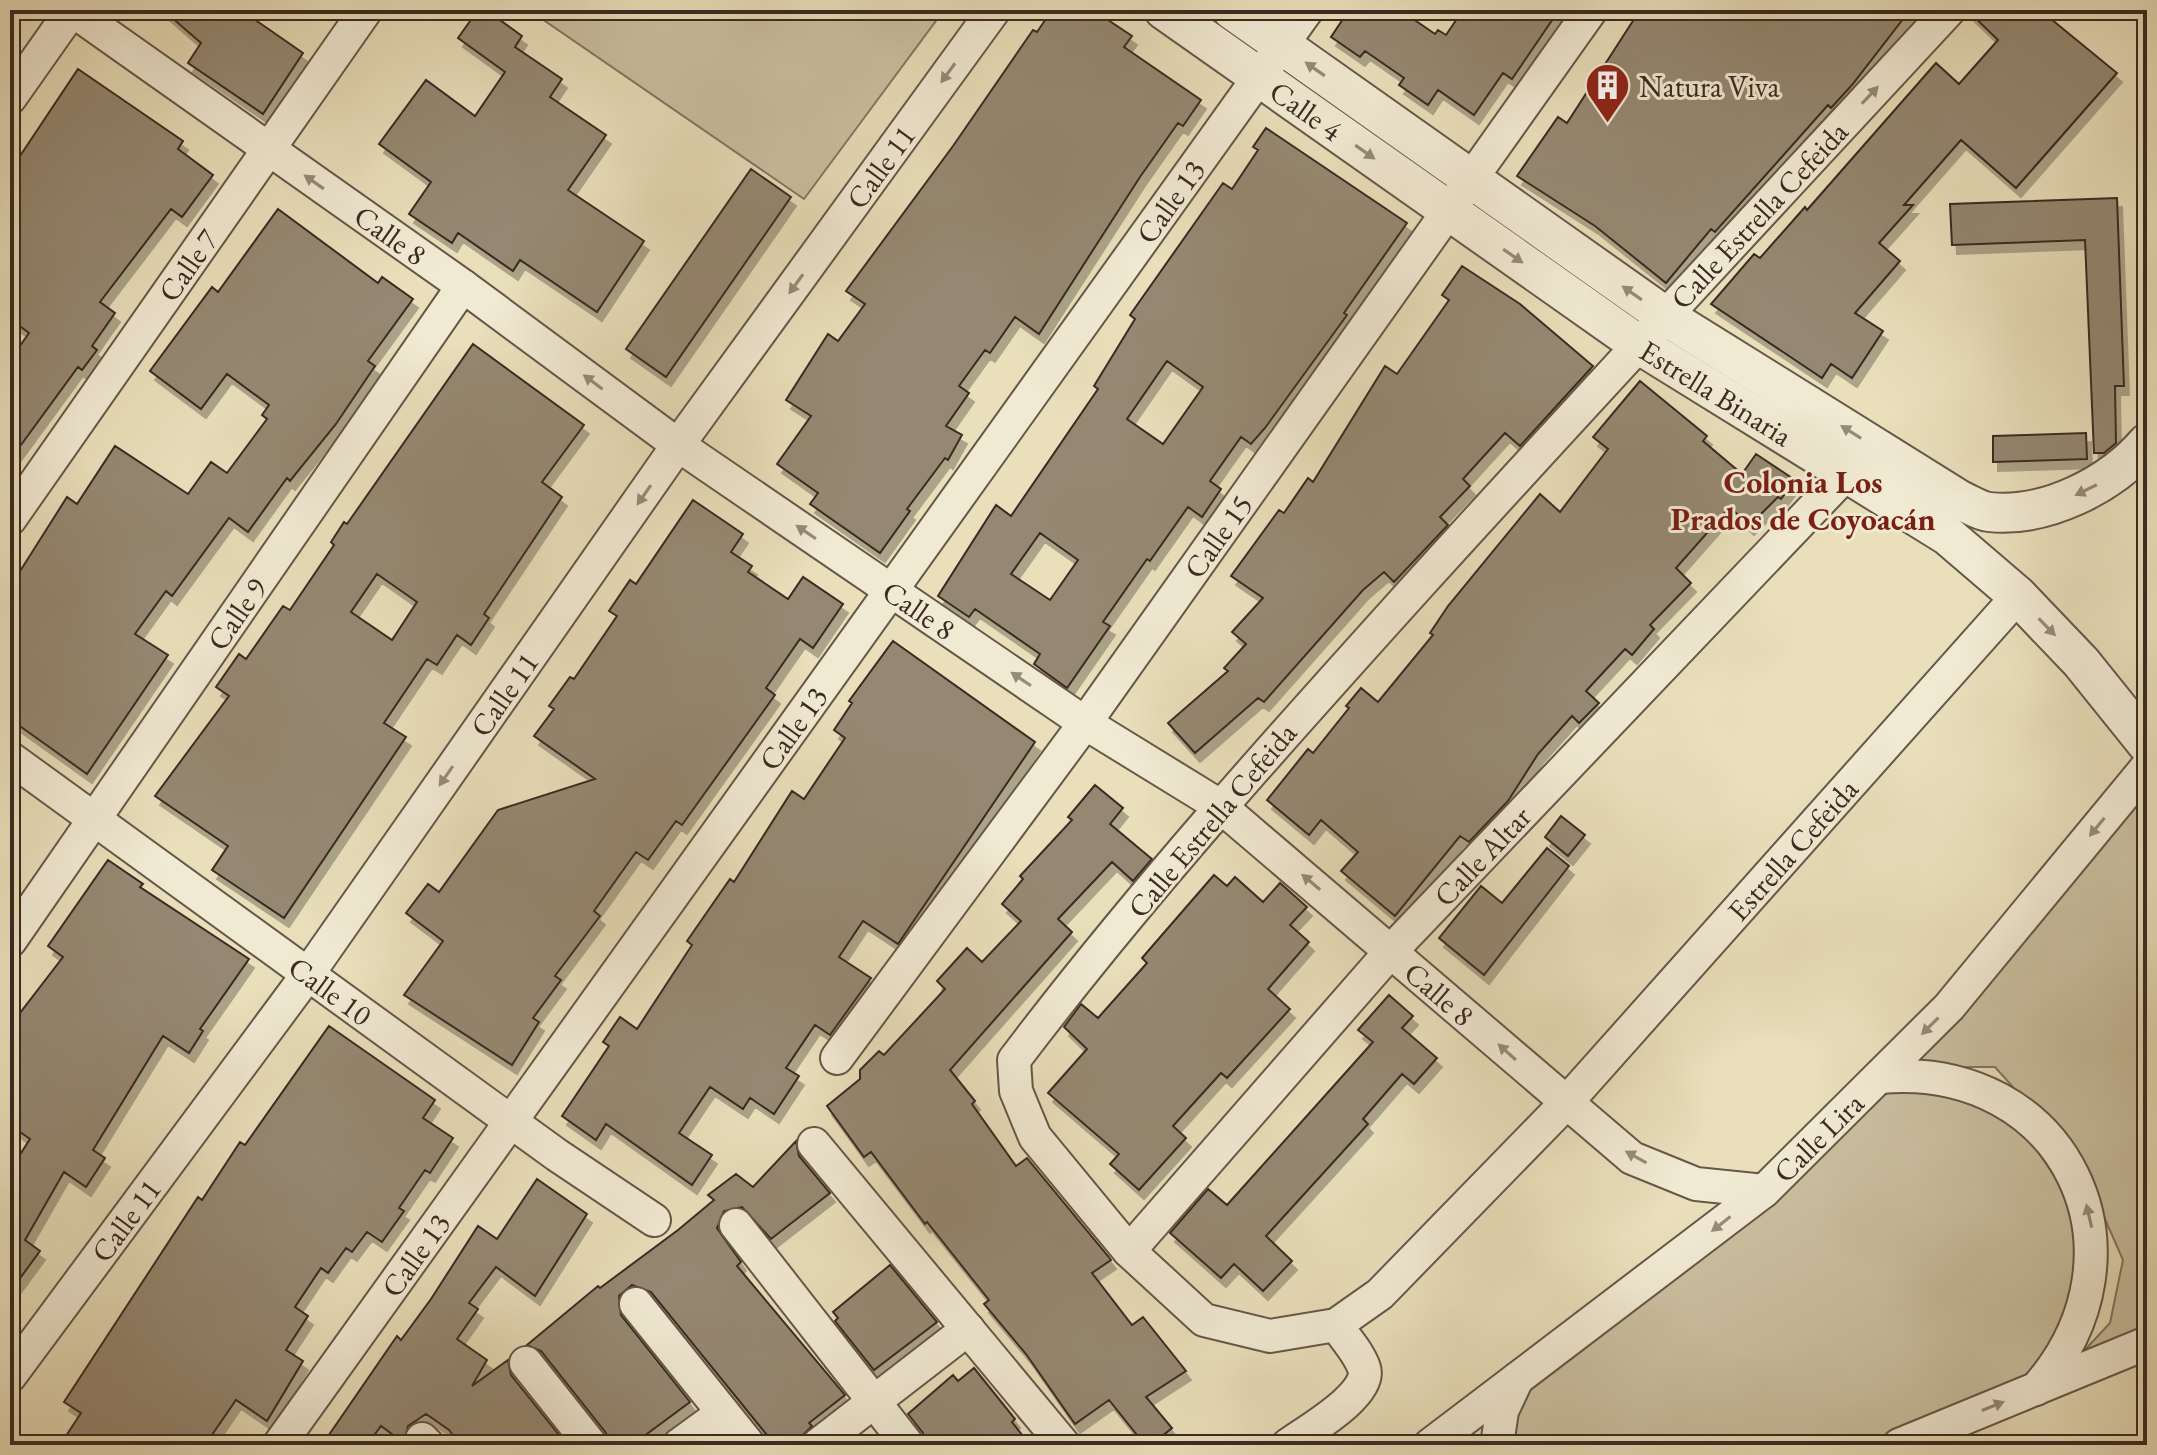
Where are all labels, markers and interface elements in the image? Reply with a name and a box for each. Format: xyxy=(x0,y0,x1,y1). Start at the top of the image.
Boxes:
one-way arrow xyxy=(1305,62,1326,77)
building icon: Natura Viva xyxy=(1584,62,1632,125)
one-way arrow xyxy=(941,63,957,83)
place label: Natura Viva xyxy=(1639,67,1780,106)
street label: Calle 4 xyxy=(1262,71,1351,149)
one-way arrow xyxy=(1861,85,1879,104)
street label: Calle Estrella Cefeida xyxy=(1662,113,1856,317)
street label: Calle 11 xyxy=(837,117,924,216)
one-way arrow xyxy=(1354,144,1376,160)
street label: Calle 13 xyxy=(1127,152,1213,251)
one-way arrow xyxy=(304,175,325,190)
street label: Calle 8 xyxy=(347,196,434,274)
street label: Calle 7 xyxy=(149,221,227,309)
one-way arrow xyxy=(1502,248,1523,263)
one-way arrow xyxy=(788,273,804,294)
one-way arrow xyxy=(1621,286,1642,301)
street label: Estrella Binaria xyxy=(1633,331,1800,454)
one-way arrow xyxy=(583,375,604,391)
one-way arrow xyxy=(1840,426,1862,440)
district label: Colonia Los Prados de Coyoacán xyxy=(1670,461,1936,540)
one-way arrow xyxy=(2074,483,2097,497)
one-way arrow xyxy=(637,484,652,505)
street label: Calle 15 xyxy=(1174,486,1261,586)
one-way arrow xyxy=(795,525,817,540)
street label: Calle 9 xyxy=(198,570,275,658)
street label: Calle 8 xyxy=(875,571,963,648)
one-way arrow xyxy=(2038,617,2056,636)
street label: Calle 11 xyxy=(461,644,547,744)
one-way arrow xyxy=(1010,672,1031,687)
street label: Calle 13 xyxy=(749,678,836,778)
street label: Calle Estrella Cefeida xyxy=(1119,714,1305,926)
one-way arrow xyxy=(439,766,454,787)
street label: Estrella Cefeida xyxy=(1718,770,1866,929)
street label: Calle Altar xyxy=(1425,797,1539,914)
one-way arrow xyxy=(2089,817,2106,837)
one-way arrow xyxy=(1301,874,1321,891)
street label: Calle 10 xyxy=(281,947,380,1034)
street label: Calle 8 xyxy=(1396,953,1482,1034)
one-way arrow xyxy=(1921,1016,1940,1035)
one-way arrow xyxy=(1497,1044,1517,1061)
street label: Calle Lira xyxy=(1765,1084,1872,1191)
one-way arrow xyxy=(1624,1151,1647,1164)
street label: Calle 11 xyxy=(82,1171,169,1270)
one-way arrow xyxy=(2082,1203,2095,1228)
street label: Calle 13 xyxy=(372,1205,459,1304)
one-way arrow xyxy=(1711,1215,1731,1232)
one-way arrow xyxy=(1981,1400,2005,1413)

